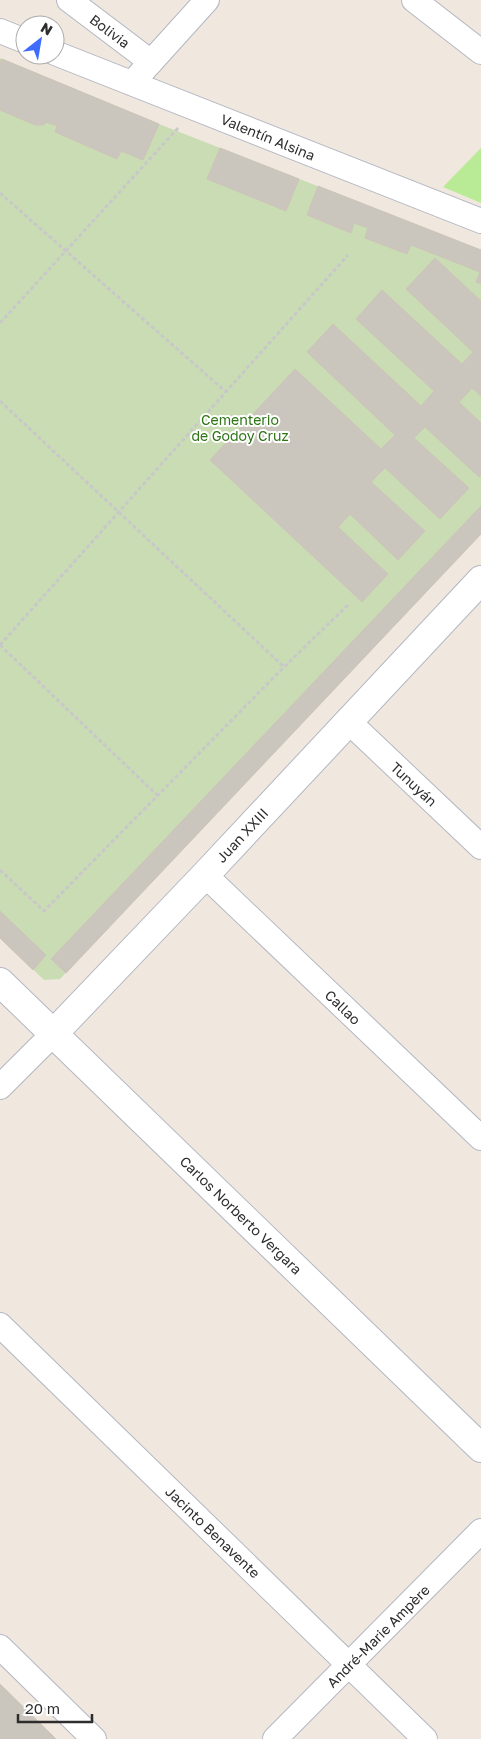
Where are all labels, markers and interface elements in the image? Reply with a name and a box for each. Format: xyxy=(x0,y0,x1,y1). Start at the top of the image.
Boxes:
street label: Bolivia xyxy=(87,11,133,51)
north arrow xyxy=(15,15,65,65)
text: N xyxy=(38,18,56,38)
street label: Valentín Alsina xyxy=(218,110,318,164)
park label: Cementerio de Godoy Cruz xyxy=(191,411,289,444)
street label: Tunuyán xyxy=(387,758,441,810)
street label: Juan XXIII xyxy=(213,804,271,866)
street label: Callao xyxy=(322,986,364,1028)
street label: Carlos Norberto Vergara xyxy=(177,1152,305,1278)
street label: Jacinto Benavente xyxy=(162,1483,264,1581)
street label: André-Marie Ampère xyxy=(323,1581,433,1691)
scale bar xyxy=(18,1692,91,1724)
text: 20 m xyxy=(25,1699,60,1717)

